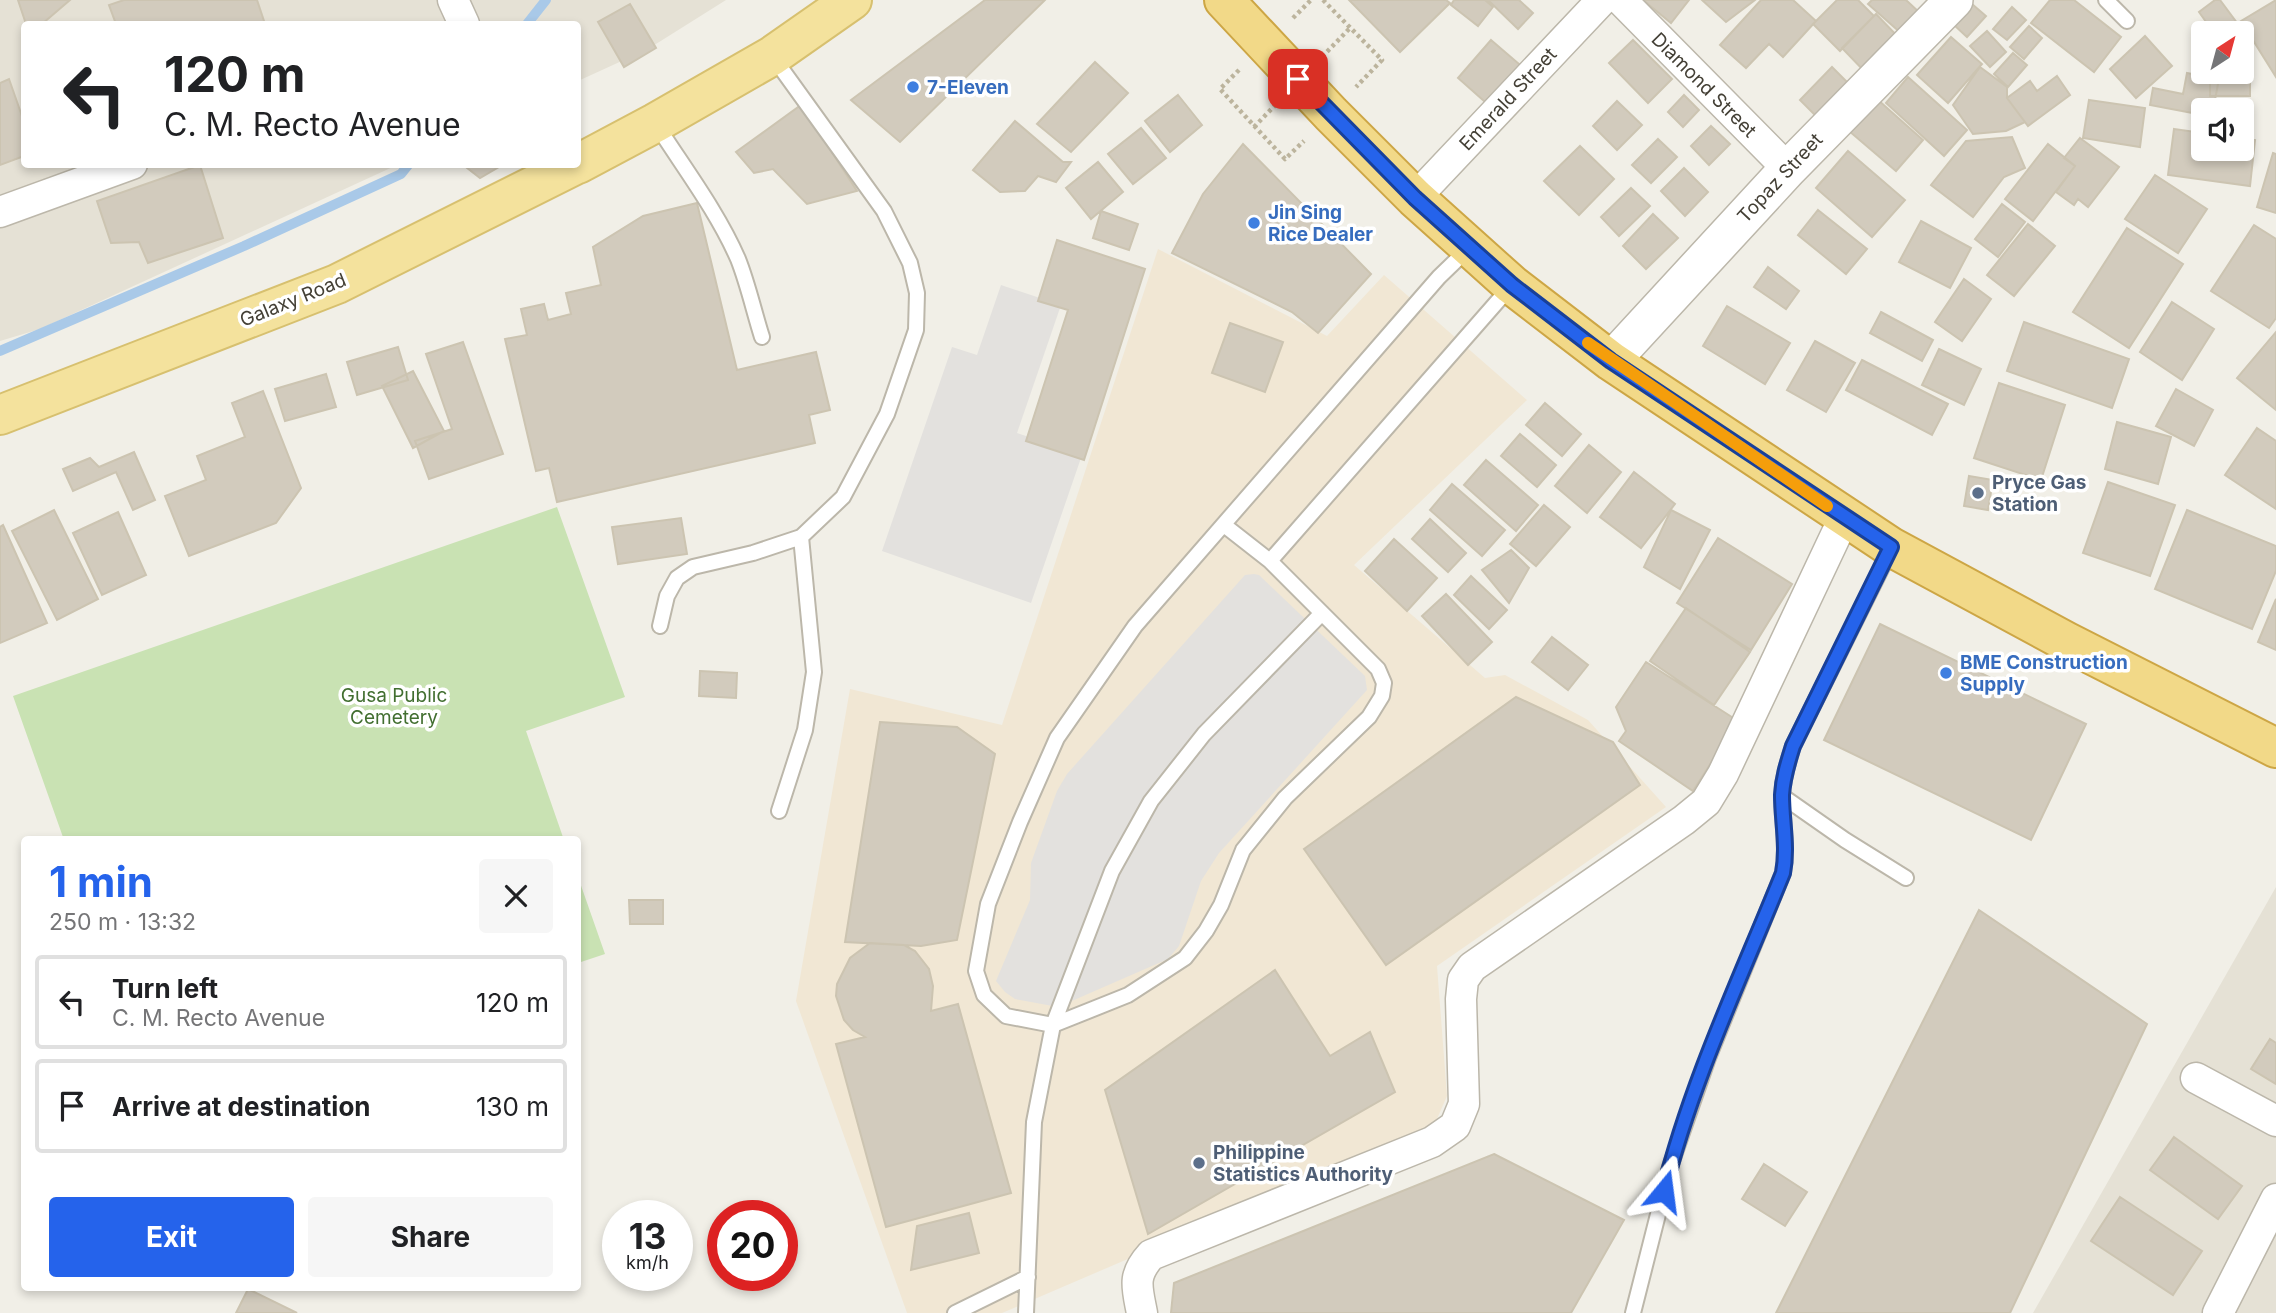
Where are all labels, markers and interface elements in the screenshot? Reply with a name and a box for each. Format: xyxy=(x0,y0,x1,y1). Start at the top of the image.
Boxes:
north arrow xyxy=(2191,21,2254,84)
map controls xyxy=(2191,21,2254,161)
street label: Diamond Street xyxy=(1647,28,1761,142)
street label: Emerald Street xyxy=(1455,43,1561,155)
text: 120 m xyxy=(164,45,305,104)
icon: left xyxy=(49,49,140,140)
pin xyxy=(1268,49,1328,109)
icon: arrive xyxy=(1279,60,1317,98)
place label: 7-Eleven xyxy=(927,76,1009,99)
marker: 7-Eleven xyxy=(905,79,921,95)
button: sound xyxy=(2191,98,2254,161)
text: C. M. Recto Avenue xyxy=(164,105,461,144)
street label: Topaz Street xyxy=(1733,128,1827,228)
place label: Jin Sing Rice Dealer xyxy=(1268,201,1373,246)
marker: Jin Sing Rice Dealer xyxy=(1246,215,1262,231)
street label: Galaxy Road xyxy=(237,268,349,332)
place label: Pryce Gas Station xyxy=(1992,471,2086,516)
marker: Pryce Gas Station xyxy=(1970,485,1986,501)
place label: BME Construction Supply xyxy=(1960,651,2128,696)
marker: BME Construction Supply xyxy=(1938,665,1954,681)
park label: Gusa Public Cemetery xyxy=(341,684,447,729)
text: 1 min xyxy=(49,856,153,907)
button: close xyxy=(479,859,553,933)
text: 250 m · 13:32 xyxy=(49,908,196,936)
text: Turn left xyxy=(112,973,218,1004)
icon: left xyxy=(53,983,91,1021)
text: 120 m xyxy=(476,987,549,1018)
text: C. M. Recto Avenue xyxy=(112,1004,325,1032)
icon: arrive xyxy=(53,1087,91,1125)
text: Arrive at destination xyxy=(112,1091,371,1122)
text: 130 m xyxy=(476,1091,549,1122)
place label: Philippine Statistics Authority xyxy=(1213,1141,1394,1186)
position arrow xyxy=(1627,1154,1701,1228)
marker: Philippine Statistics Authority xyxy=(1191,1155,1207,1171)
button: Exit xyxy=(49,1197,294,1277)
button: Share xyxy=(308,1197,553,1277)
speed limit sign: 20 xyxy=(707,1200,798,1291)
text: 13 xyxy=(629,1215,666,1257)
text: km/h xyxy=(626,1252,669,1273)

